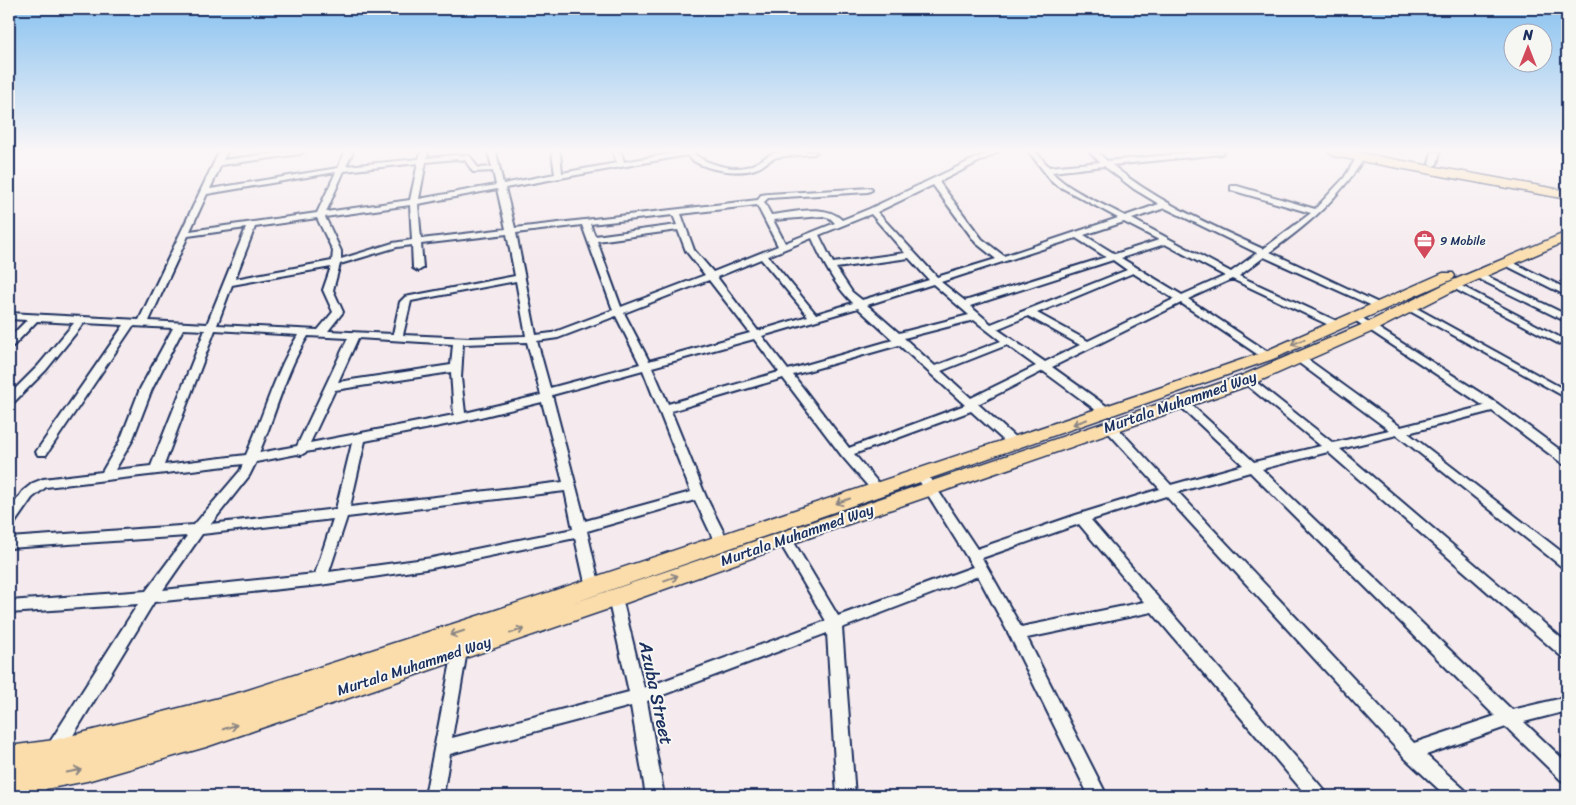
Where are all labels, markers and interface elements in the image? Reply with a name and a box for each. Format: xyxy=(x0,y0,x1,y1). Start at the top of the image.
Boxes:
north arrow xyxy=(1504,22,1554,72)
text: N xyxy=(1522,23,1533,48)
office icon: 9 Mobile xyxy=(1412,229,1436,260)
place label: 9 Mobile xyxy=(1440,230,1486,252)
one-way arrow xyxy=(1291,338,1306,348)
street label: Murtala Muhammed Way xyxy=(1100,363,1260,440)
one-way arrow xyxy=(1073,418,1088,427)
street label: Murtala Muhammed Way xyxy=(717,496,877,573)
one-way arrow xyxy=(836,497,851,506)
one-way arrow xyxy=(663,573,678,582)
one-way arrow xyxy=(509,626,524,635)
street label: Murtala Muhammed Way xyxy=(333,629,495,703)
one-way arrow xyxy=(450,629,466,638)
street label: Azuba Street xyxy=(629,637,683,748)
one-way arrow xyxy=(222,722,238,731)
one-way arrow xyxy=(66,766,82,775)

